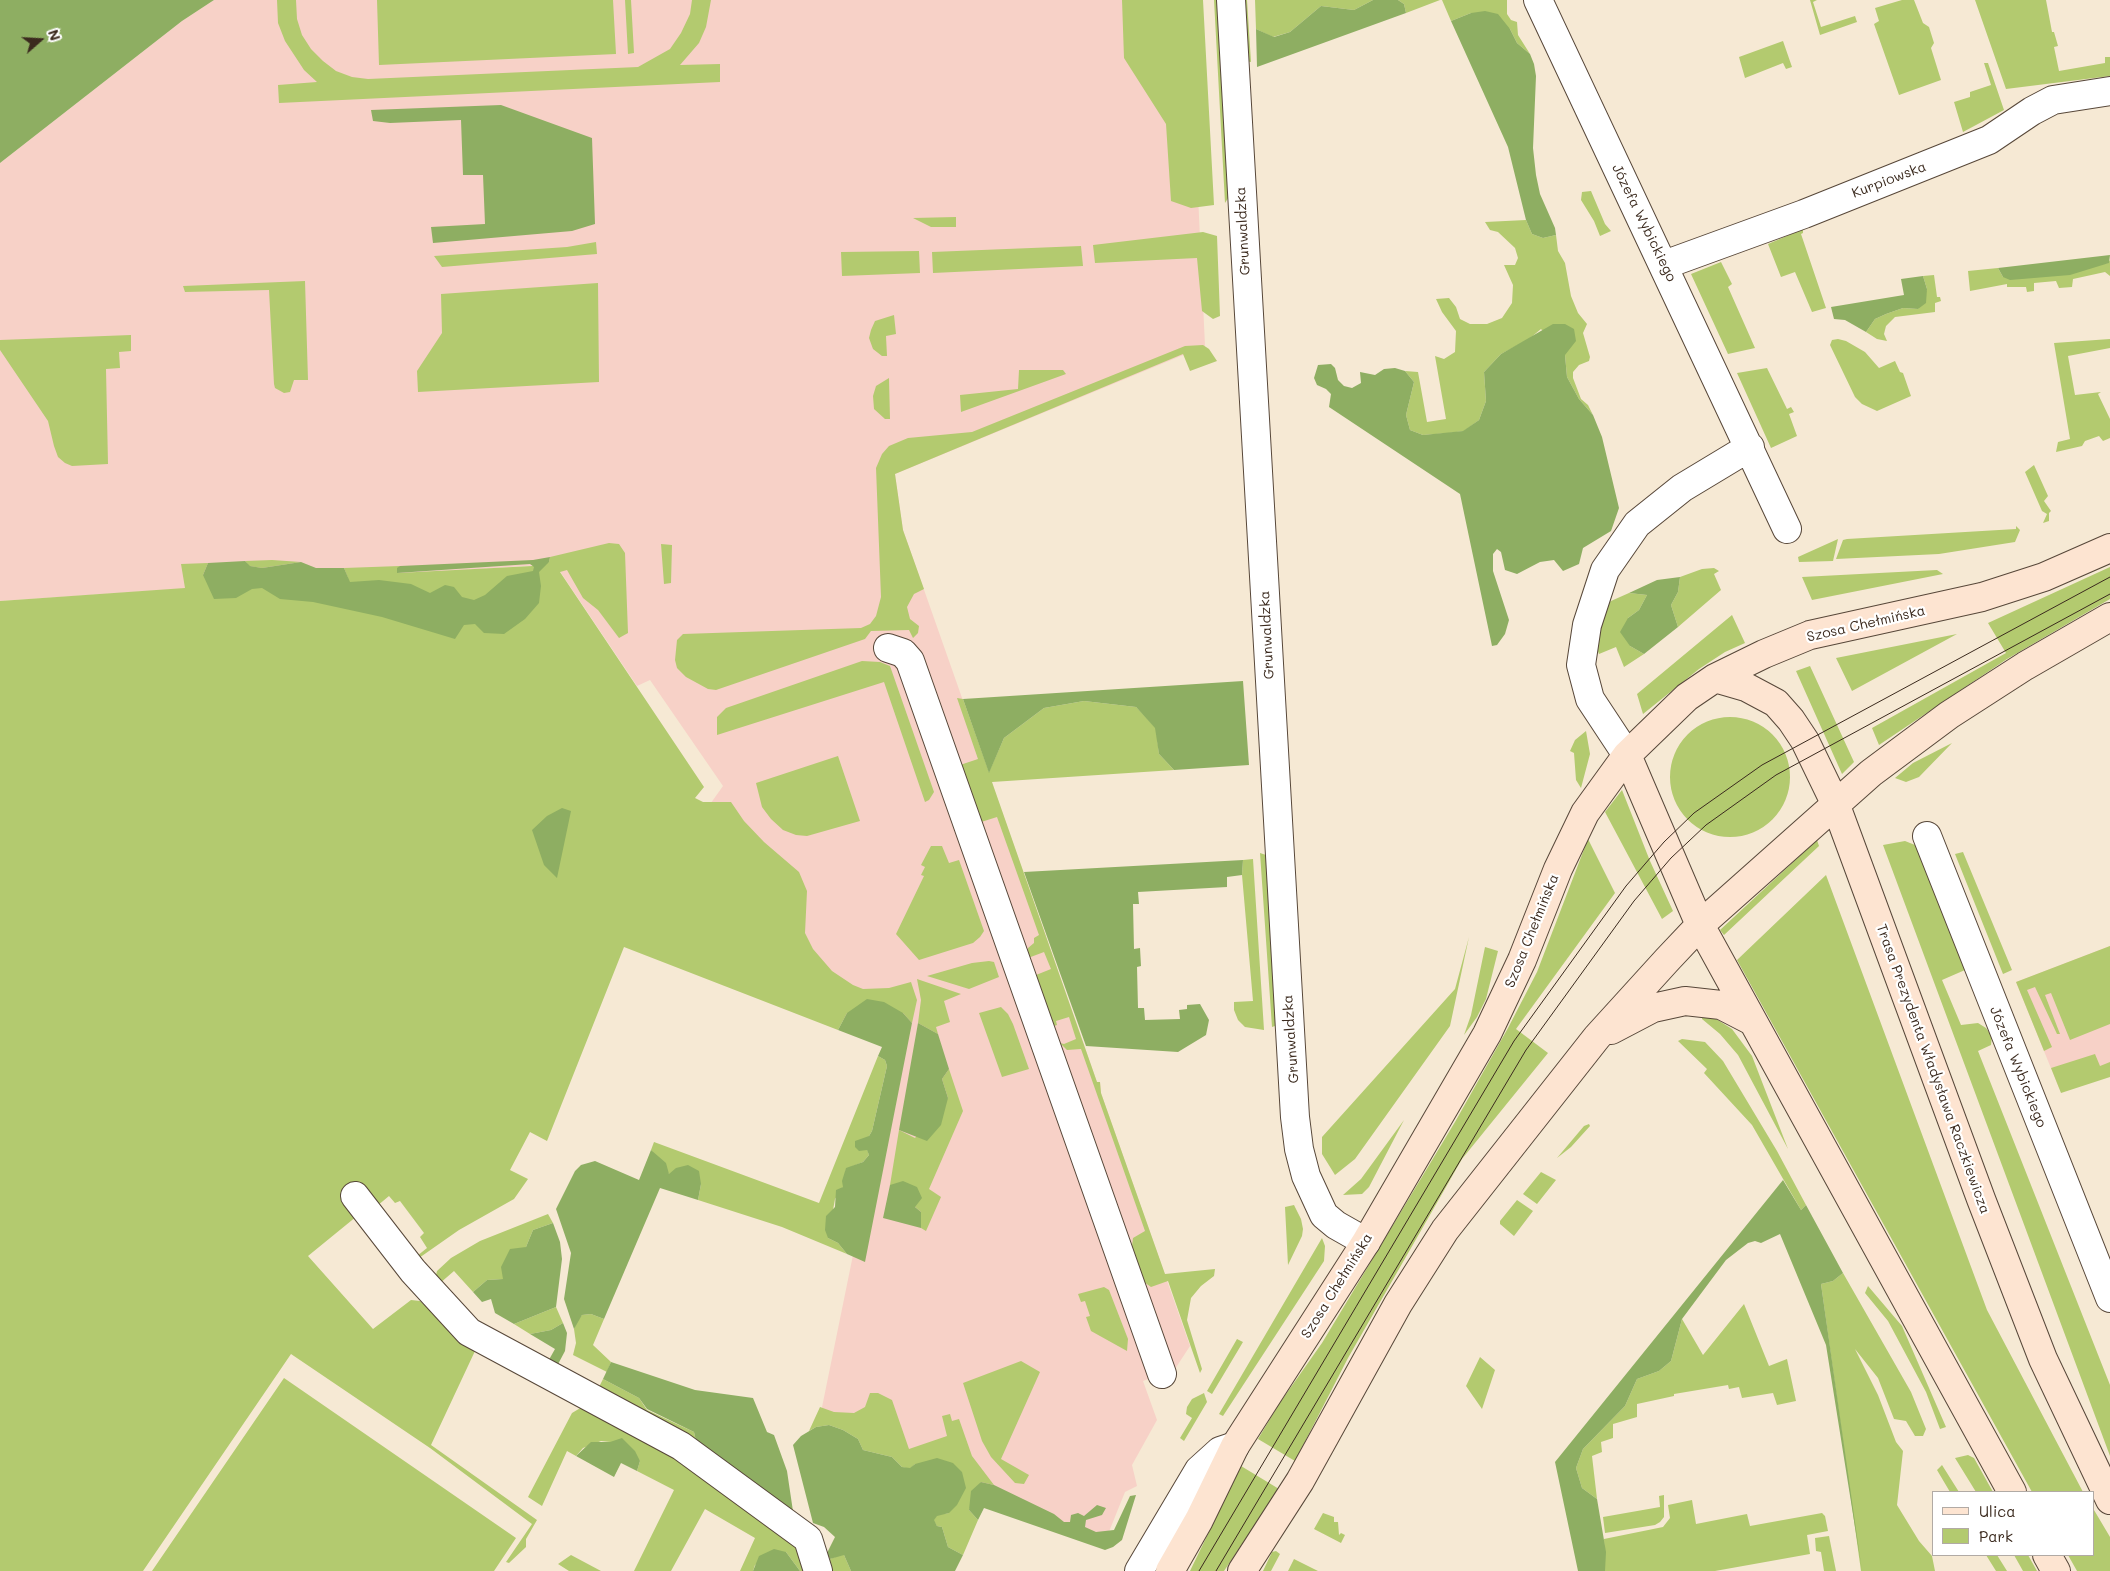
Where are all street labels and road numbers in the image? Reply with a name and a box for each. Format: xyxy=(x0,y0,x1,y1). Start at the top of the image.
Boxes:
street label: Kurpiowska xyxy=(1849,158,1929,202)
street label: Józefa Wybickiego xyxy=(1608,161,1680,285)
street label: Grunwaldzka xyxy=(1232,186,1254,276)
street label: Grunwaldzka xyxy=(1256,590,1278,680)
street label: Szosa Chełmińska xyxy=(1805,602,1927,646)
street label: Szosa Chełmińska xyxy=(1502,872,1562,990)
street label: Trasa Prezydenta Władysława Raczkiewicza xyxy=(1873,922,1993,1216)
street label: Grunwaldzka xyxy=(1280,994,1302,1084)
street label: Józefa Wybickiego xyxy=(1986,1004,2050,1130)
street label: Szosa Chełmińska xyxy=(1298,1230,1376,1342)

